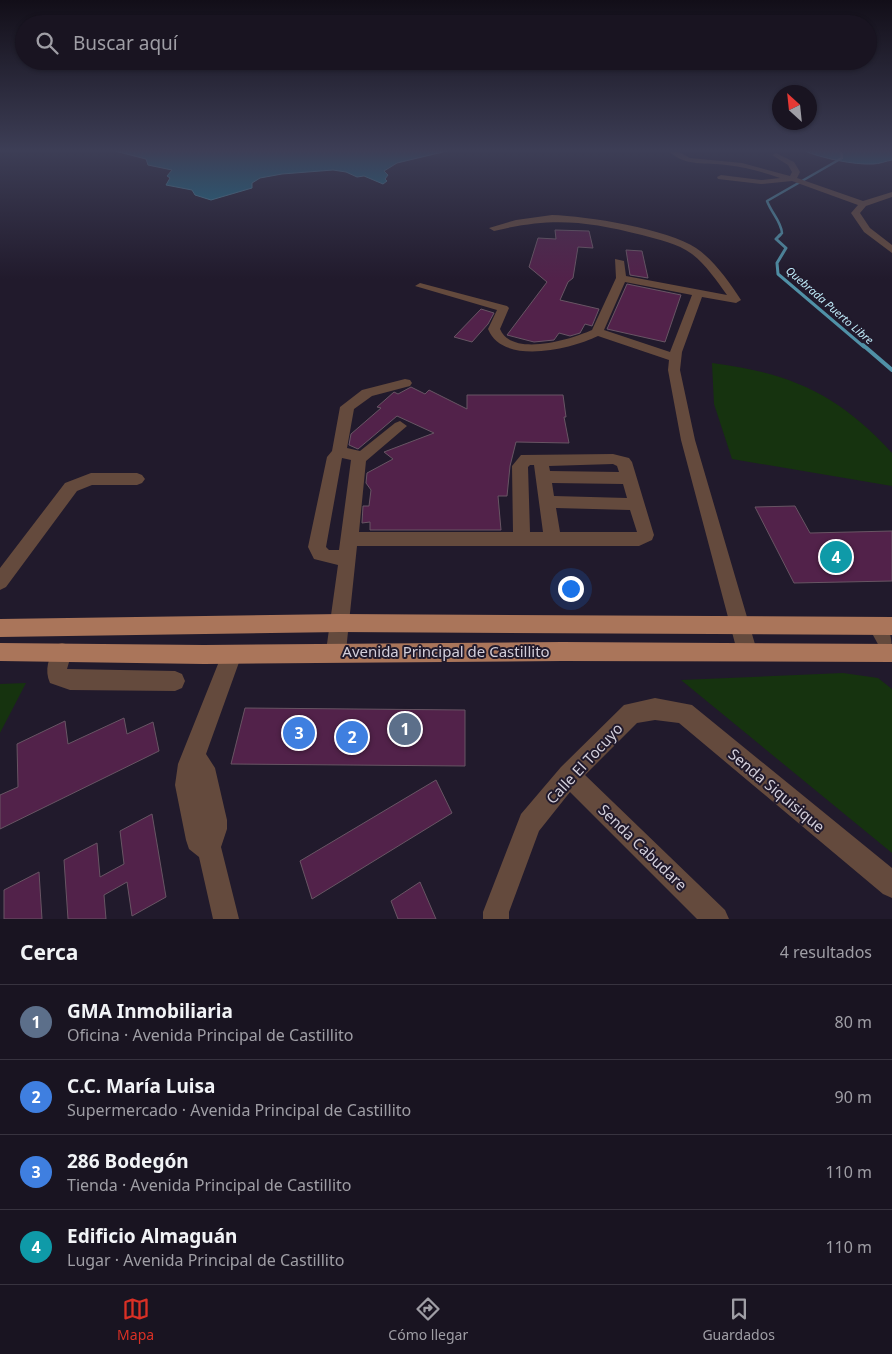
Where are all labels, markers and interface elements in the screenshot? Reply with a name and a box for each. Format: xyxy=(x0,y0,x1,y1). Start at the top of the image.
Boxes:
search box xyxy=(15,15,877,70)
icon: search xyxy=(33,29,61,57)
text: Buscar aquí xyxy=(73,30,178,56)
north arrow xyxy=(772,85,817,130)
water label: Quebrada Puerto Libre xyxy=(783,263,877,348)
pin: 4 xyxy=(820,538,852,576)
your location xyxy=(558,576,584,602)
street label: Avenida Principal de Castillito xyxy=(342,641,550,661)
pin: 1 xyxy=(389,710,421,748)
pin: 3 xyxy=(283,714,315,752)
pin: 2 xyxy=(336,718,368,756)
street label: Calle El Tocuyo xyxy=(541,718,627,808)
street label: Senda Siquisique xyxy=(725,744,829,836)
street label: Senda Cabudare xyxy=(594,800,692,894)
text: Cerca xyxy=(20,938,78,966)
text: 4 resultados xyxy=(780,941,872,963)
text: GMA Inmobiliaria xyxy=(67,998,233,1024)
text: 1 xyxy=(31,1011,41,1033)
text: 80 m xyxy=(835,1011,872,1033)
text: Oficina · Avenida Principal de Castillito xyxy=(67,1024,354,1046)
text: C.C. María Luisa xyxy=(67,1073,215,1099)
text: 2 xyxy=(31,1086,41,1108)
text: 90 m xyxy=(835,1086,872,1108)
text: Supermercado · Avenida Principal de Castillito xyxy=(67,1099,411,1121)
text: 286 Bodegón xyxy=(67,1148,189,1174)
text: 3 xyxy=(31,1161,41,1183)
text: 110 m xyxy=(825,1161,872,1183)
text: Tienda · Avenida Principal de Castillito xyxy=(67,1174,351,1196)
text: Edificio Almaguán xyxy=(67,1223,237,1249)
text: 4 xyxy=(31,1236,41,1258)
text: 110 m xyxy=(825,1236,872,1258)
text: Lugar · Avenida Principal de Castillito xyxy=(67,1249,344,1271)
tab: Mapa xyxy=(117,1295,154,1344)
tab: Cómo llegar xyxy=(388,1295,468,1344)
tab: Guardados xyxy=(702,1295,775,1344)

